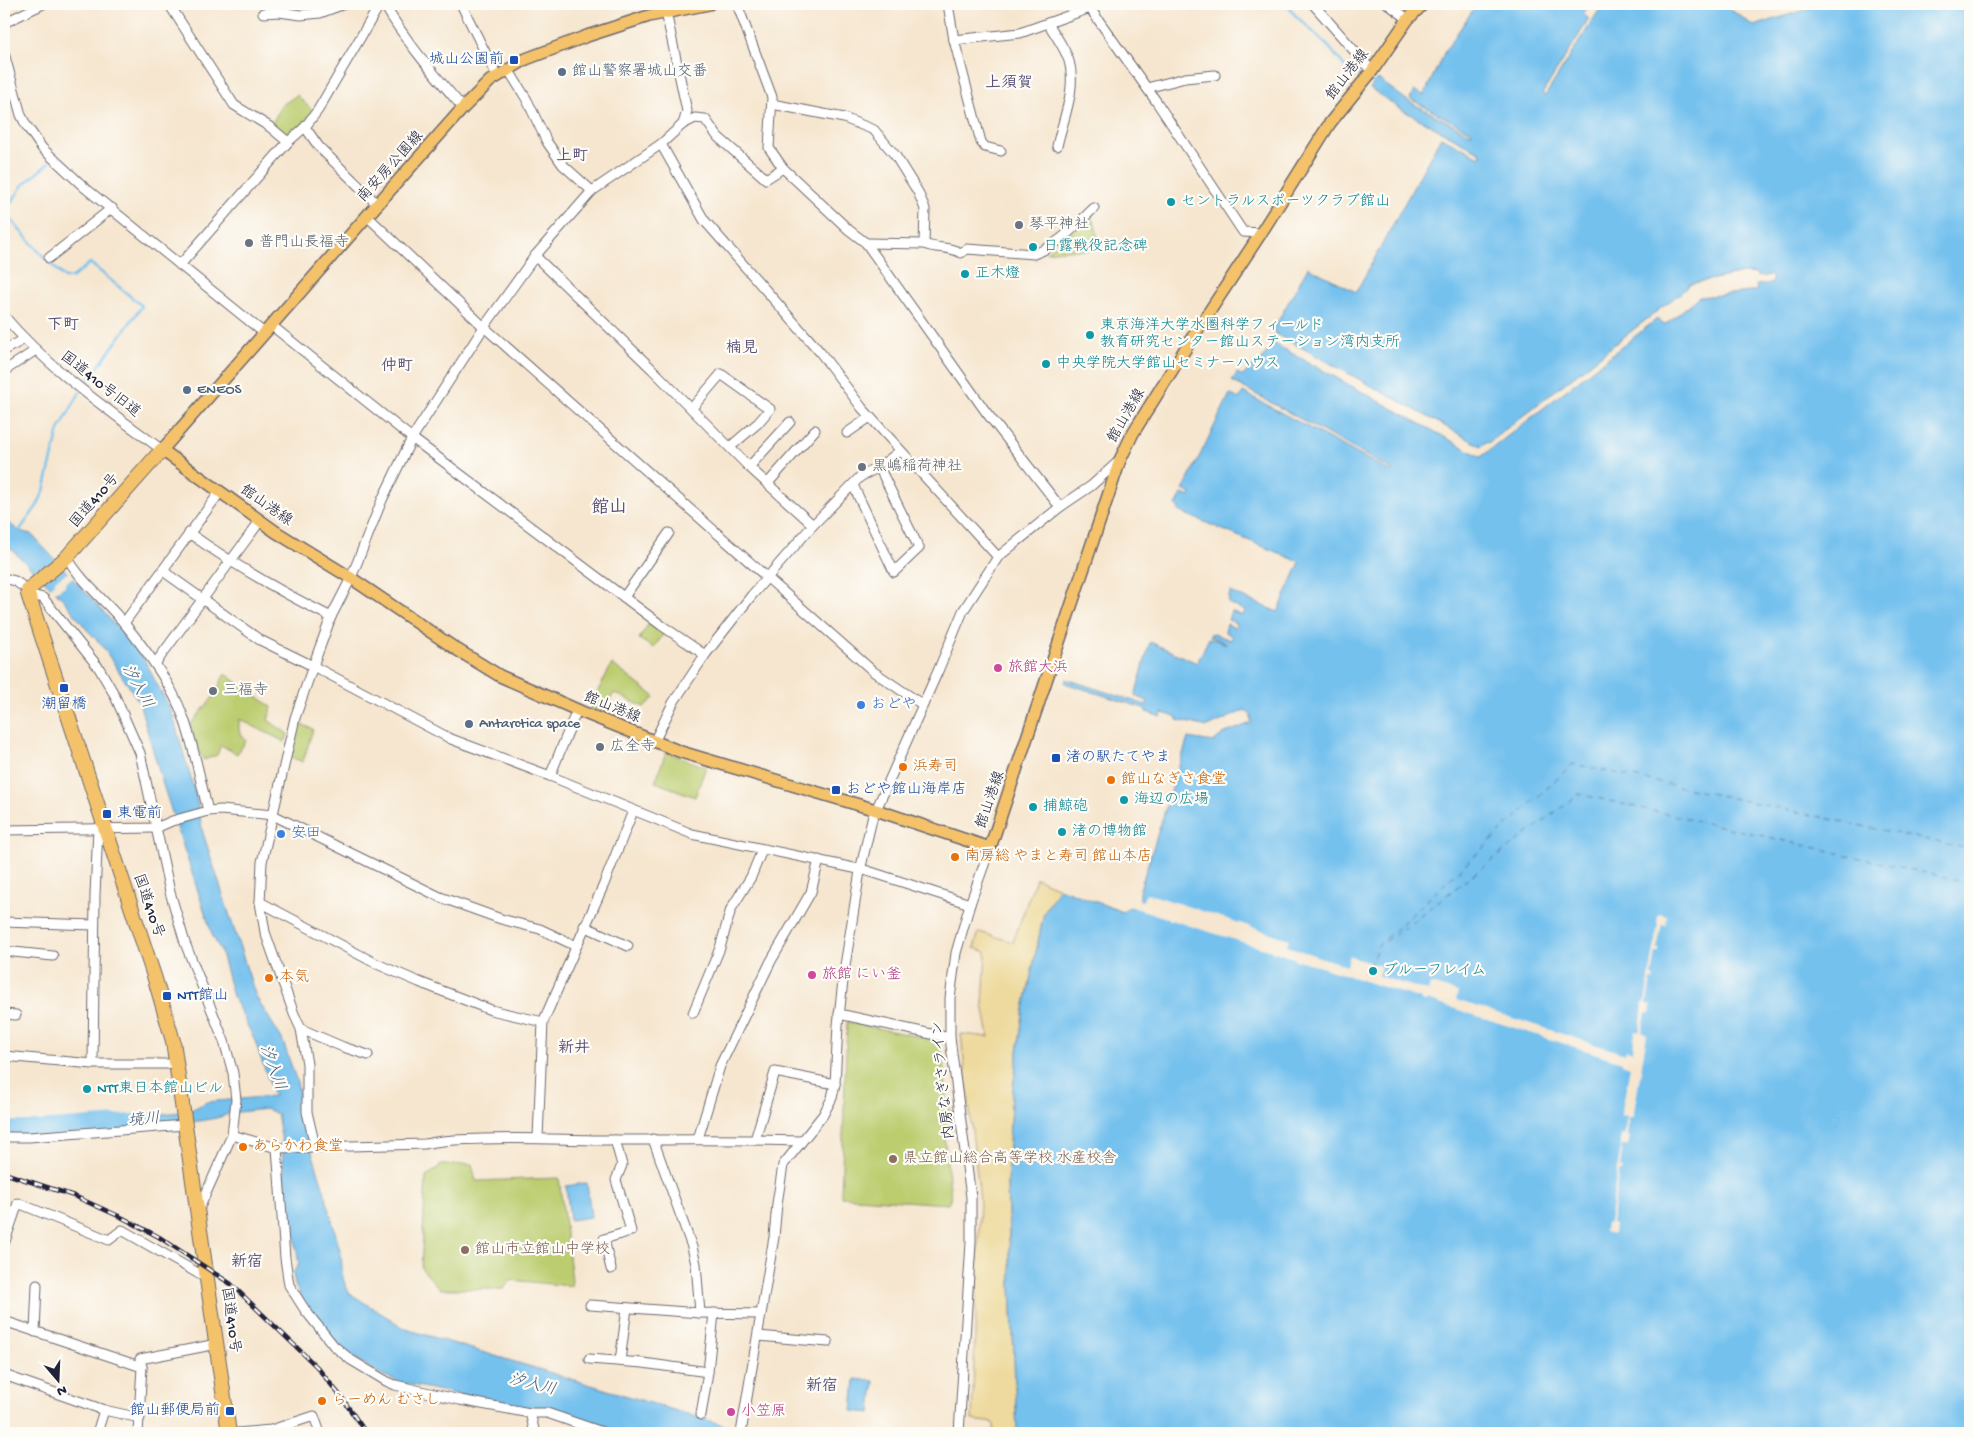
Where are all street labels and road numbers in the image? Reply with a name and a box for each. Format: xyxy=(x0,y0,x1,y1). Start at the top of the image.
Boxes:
street label: 館山港線 xyxy=(1322,45,1374,104)
street label: 南安房公園線 xyxy=(353,127,428,206)
street label: 国道410号旧道 xyxy=(56,348,144,422)
street label: 館山港線 xyxy=(1103,385,1150,446)
street label: 国道410号 xyxy=(66,470,124,532)
street label: 館山港線 xyxy=(236,481,296,531)
street label: 館山港線 xyxy=(581,687,644,728)
street label: 館山港線 xyxy=(972,768,1009,831)
street label: 国道410号 xyxy=(129,872,167,940)
street label: 内房なぎさライン xyxy=(928,1020,959,1140)
street label: 国道410号 xyxy=(216,1286,244,1354)

